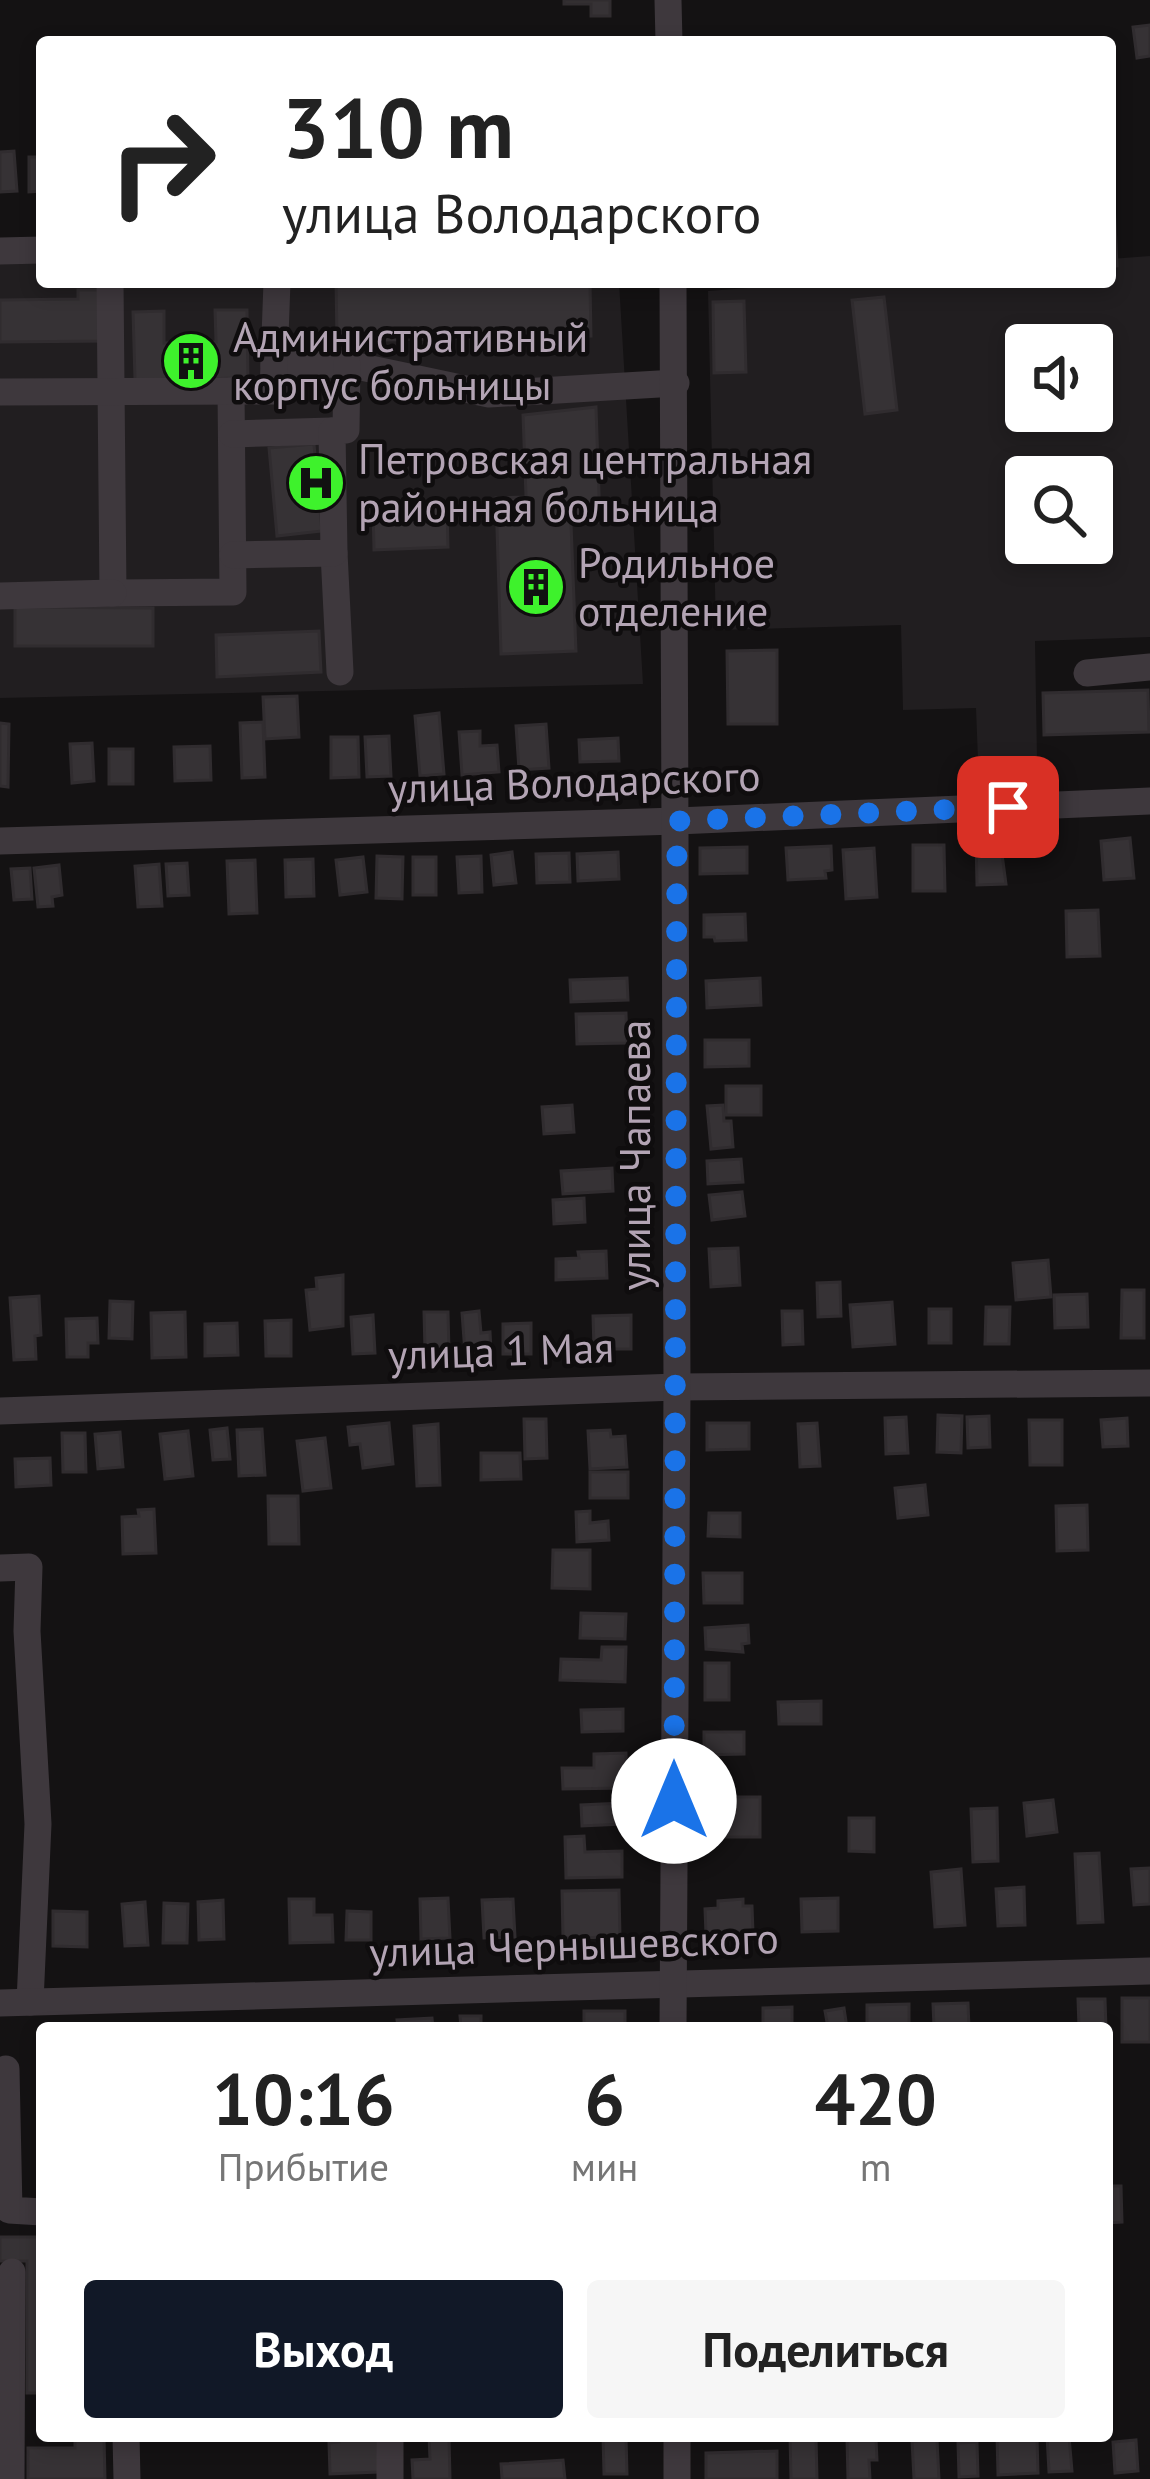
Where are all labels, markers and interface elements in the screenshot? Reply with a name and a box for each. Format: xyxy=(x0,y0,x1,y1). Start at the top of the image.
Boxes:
text: 310 m xyxy=(282,72,514,181)
icon: right xyxy=(84,84,240,240)
text: улица Володарского xyxy=(282,178,762,248)
place label: Административный корпус больницы xyxy=(233,309,588,412)
map controls xyxy=(1005,324,1113,564)
button: sound xyxy=(1005,324,1113,432)
building icon: Административный корпус больницы xyxy=(160,330,222,392)
place label: Петровская центральная районная больница xyxy=(358,431,812,534)
hospital icon: Петровская центральная районная больница xyxy=(285,452,347,514)
button: search xyxy=(1005,456,1113,564)
place label: Родильное отделение xyxy=(578,535,775,638)
building icon: Родильное отделение xyxy=(505,556,567,618)
street label: улица Володарского xyxy=(387,748,761,815)
pin xyxy=(957,756,1059,858)
icon: arrive xyxy=(975,774,1041,840)
street label: улица Чапаева xyxy=(607,1020,662,1290)
street label: улица 1 Мая xyxy=(387,1319,615,1382)
position arrow xyxy=(611,1738,737,1864)
street label: улица Чернышевского xyxy=(368,1910,780,1979)
text: 10:16 xyxy=(212,2052,395,2145)
text: 6 xyxy=(584,2052,625,2145)
text: 420 xyxy=(814,2052,937,2145)
text: Прибытие xyxy=(218,2141,389,2192)
text: мин xyxy=(571,2141,638,2192)
text: m xyxy=(860,2141,892,2192)
button: Выход xyxy=(84,2280,563,2418)
button: Поделиться xyxy=(587,2280,1065,2418)

